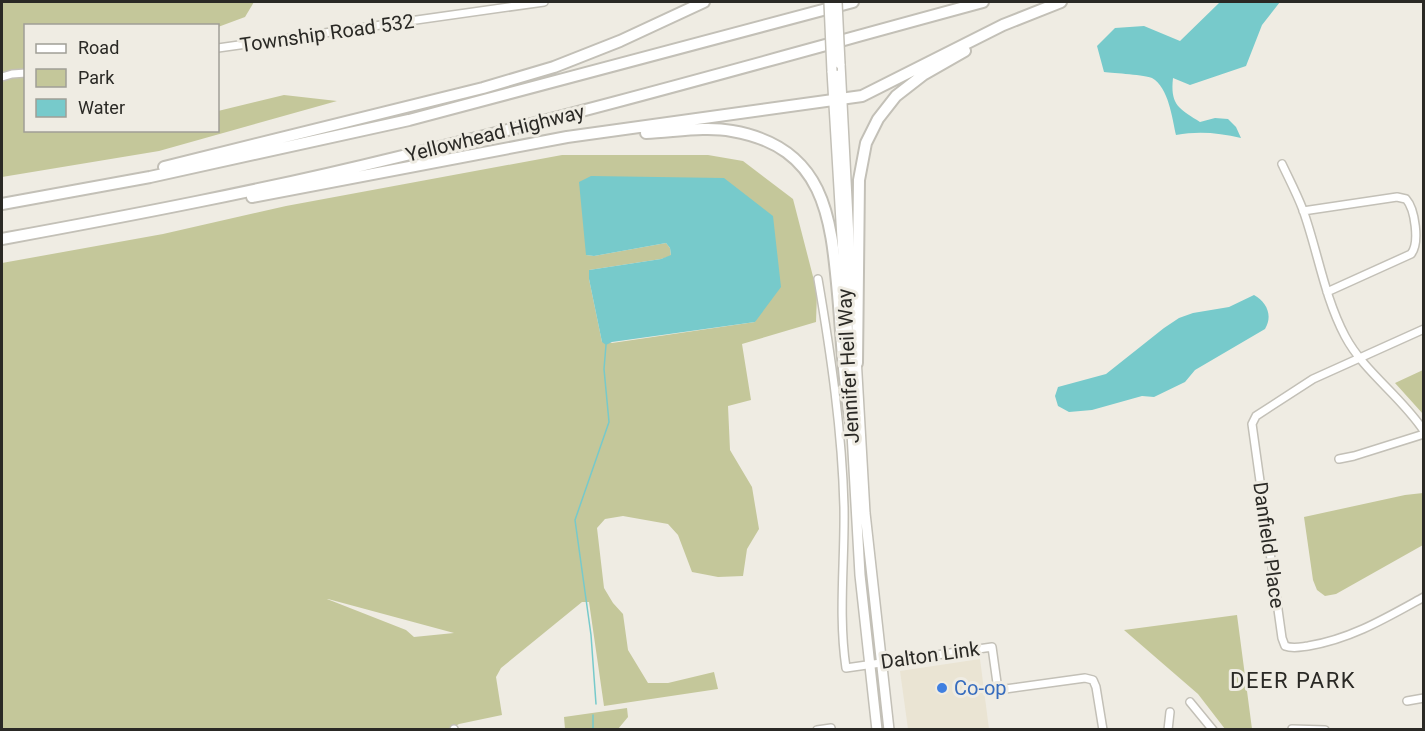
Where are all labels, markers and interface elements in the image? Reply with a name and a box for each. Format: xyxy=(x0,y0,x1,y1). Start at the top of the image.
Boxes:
street label: Township Road 532 xyxy=(238,9,416,57)
legend xyxy=(24,24,219,132)
text: Road xyxy=(78,37,119,58)
text: Park xyxy=(78,67,115,88)
text: Water xyxy=(78,97,125,118)
street label: Yellowhead Highway xyxy=(403,99,587,167)
street label: Jennifer Heil Way xyxy=(832,288,864,444)
street label: Danfield Place xyxy=(1248,480,1290,610)
street label: Dalton Link xyxy=(879,636,982,674)
district label: DEER PARK xyxy=(1230,668,1356,693)
place label: Co-op xyxy=(954,676,1007,700)
marker: Co-op xyxy=(935,681,949,695)

